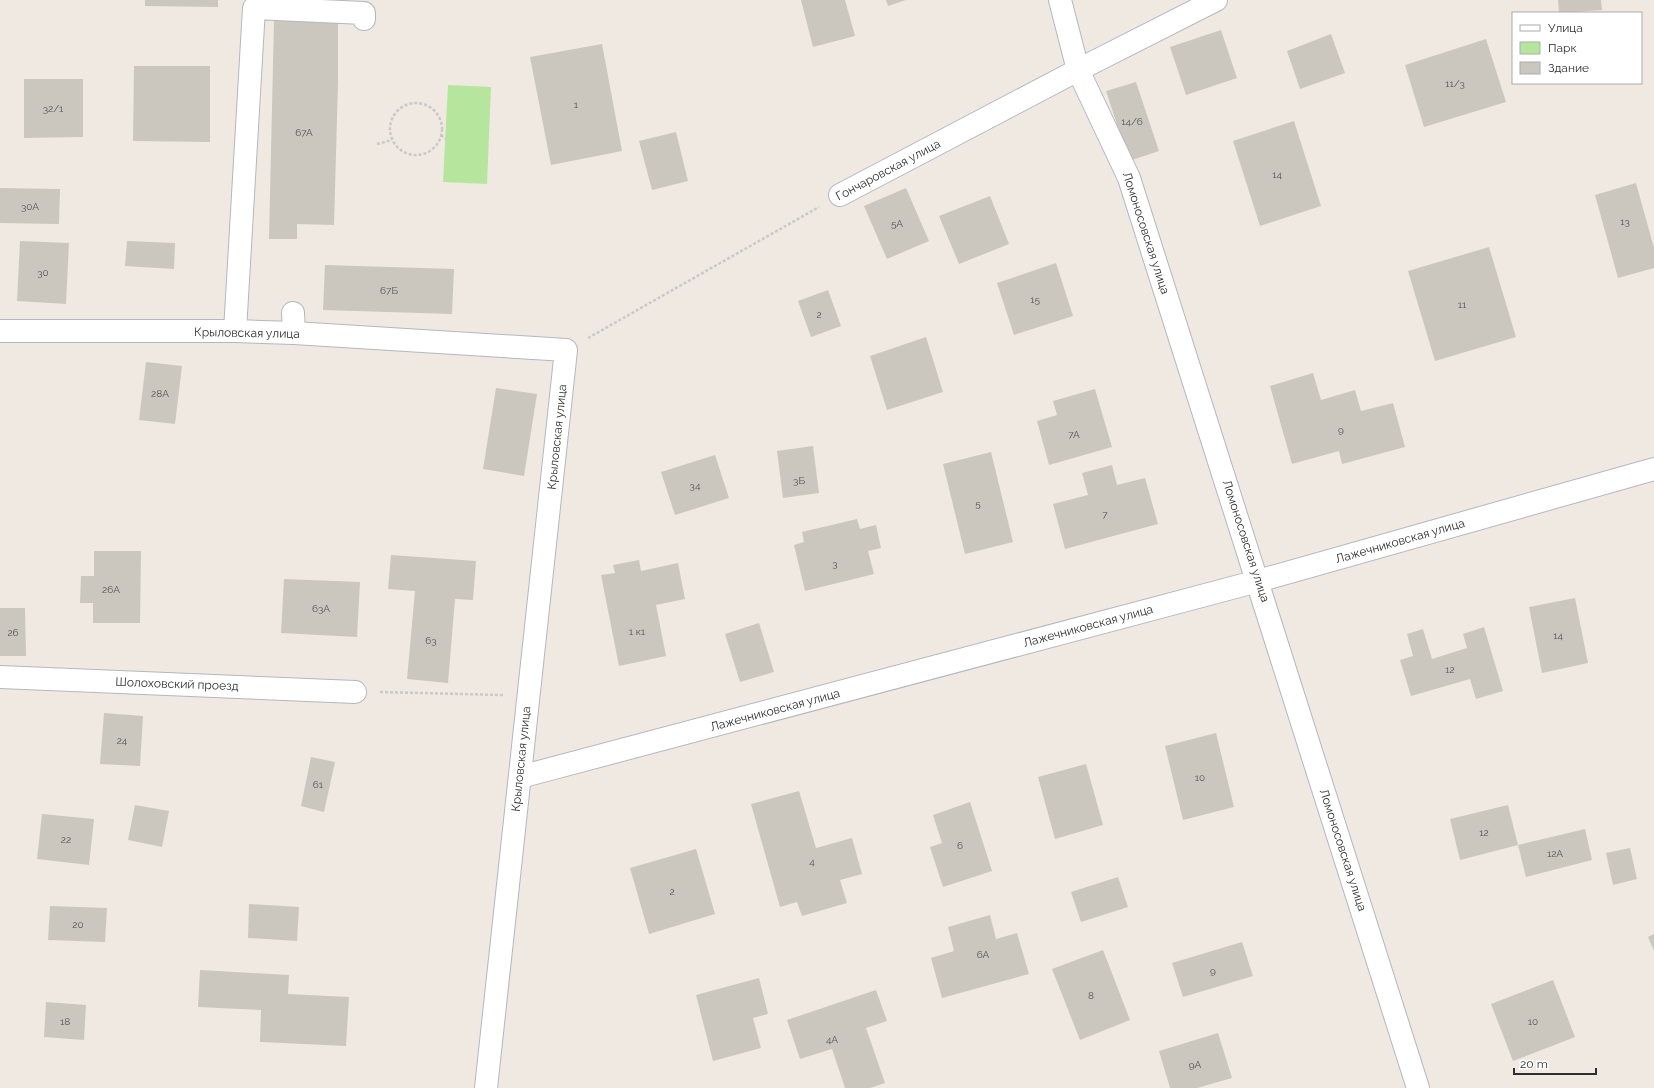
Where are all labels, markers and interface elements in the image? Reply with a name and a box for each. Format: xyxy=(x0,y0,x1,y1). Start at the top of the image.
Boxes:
legend xyxy=(1512,12,1642,84)
text: Улица xyxy=(1548,21,1583,35)
text: Парк xyxy=(1548,41,1577,55)
text: Здание xyxy=(1548,61,1589,75)
house number: 11/3 xyxy=(1445,78,1465,89)
house number: 1 xyxy=(574,99,579,110)
house number: 32/1 xyxy=(43,103,64,114)
house number: 14/6 xyxy=(1121,116,1143,127)
house number: 67А xyxy=(295,127,313,138)
street label: Гончаровская улица xyxy=(833,137,943,203)
house number: 14 xyxy=(1272,169,1282,180)
street label: Ломоносовская улица xyxy=(1120,170,1172,296)
house number: 30А xyxy=(21,201,39,212)
house number: 13 xyxy=(1620,216,1630,227)
house number: 5А xyxy=(891,218,903,229)
house number: 30 xyxy=(37,267,49,278)
house number: 67Б xyxy=(380,285,398,296)
house number: 15 xyxy=(1030,294,1040,305)
house number: 11 xyxy=(1458,299,1467,310)
house number: 2 xyxy=(816,309,822,320)
street label: Крыловская улица xyxy=(194,325,300,341)
street label: Крыловская улица xyxy=(545,384,569,490)
house number: 28А xyxy=(151,388,169,399)
house number: 9 xyxy=(1338,424,1344,435)
house number: 7А xyxy=(1068,429,1080,440)
house number: 3Б xyxy=(793,475,805,486)
street label: Ломоносовская улица xyxy=(1220,478,1272,604)
house number: 34 xyxy=(690,480,701,491)
house number: 5 xyxy=(975,498,981,509)
house number: 7 xyxy=(1102,509,1108,520)
street label: Лажечниковская улица xyxy=(1334,516,1466,566)
house number: 3 xyxy=(832,558,838,569)
house number: 26А xyxy=(102,584,120,595)
street label: Лажечниковская улица xyxy=(1022,602,1154,650)
house number: 63А xyxy=(312,603,330,614)
house number: 1 к1 xyxy=(629,626,646,637)
house number: 26 xyxy=(7,627,19,638)
house number: 14 xyxy=(1553,630,1563,641)
house number: 63 xyxy=(425,635,437,646)
house number: 12 xyxy=(1445,664,1455,675)
street label: Шолоховский проезд xyxy=(115,675,239,693)
street label: Лажечниковская улица xyxy=(709,686,841,734)
street label: Крыловская улица xyxy=(509,706,533,812)
house number: 24 xyxy=(117,735,128,746)
house number: 10 xyxy=(1195,772,1205,783)
house number: 61 xyxy=(313,779,324,790)
street label: Ломоносовская улица xyxy=(1317,787,1369,913)
house number: 12 xyxy=(1479,827,1489,838)
house number: 22 xyxy=(61,834,71,845)
house number: 6 xyxy=(957,840,963,851)
house number: 12А xyxy=(1547,848,1563,859)
house number: 4 xyxy=(809,856,815,867)
house number: 2 xyxy=(669,886,675,897)
house number: 20 xyxy=(72,919,84,930)
house number: 6А xyxy=(977,949,990,960)
house number: 9 xyxy=(1210,965,1216,976)
house number: 8 xyxy=(1088,990,1094,1001)
house number: 18 xyxy=(60,1016,70,1027)
house number: 10 xyxy=(1528,1016,1538,1027)
house number: 4А xyxy=(826,1034,838,1045)
scale bar xyxy=(1514,1050,1596,1076)
text: 20 m xyxy=(1520,1057,1548,1071)
house number: 9А xyxy=(1189,1059,1202,1070)

